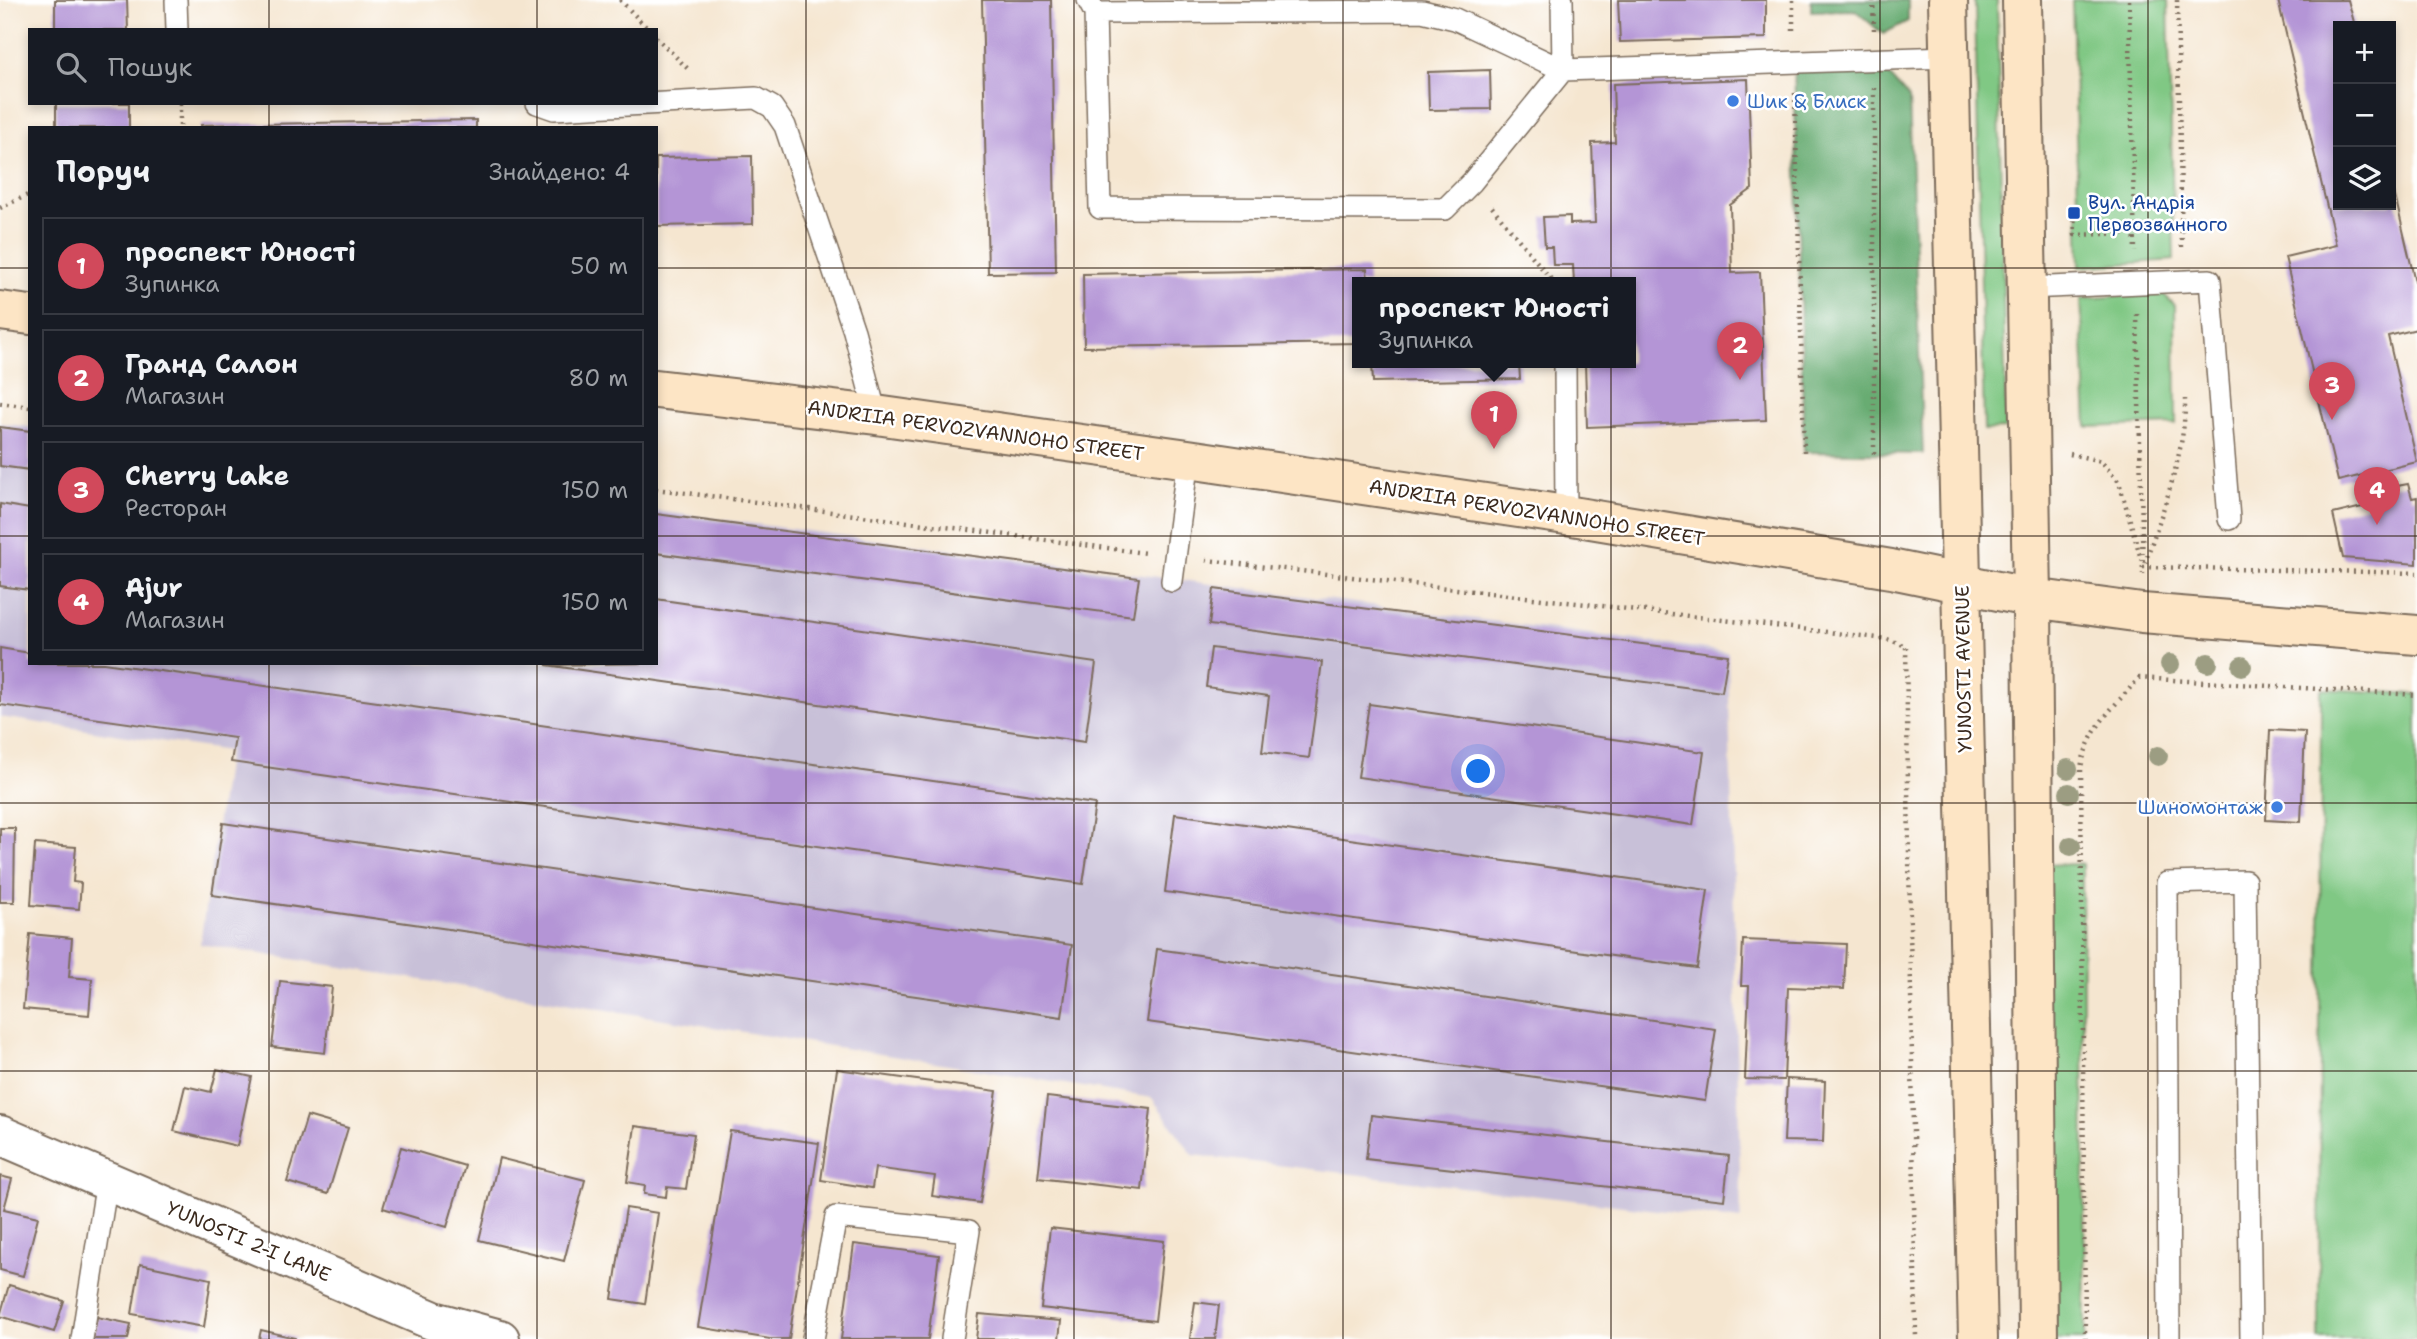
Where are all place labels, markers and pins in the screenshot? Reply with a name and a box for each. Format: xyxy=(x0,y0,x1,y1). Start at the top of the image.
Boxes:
place label: Шик & Блиск xyxy=(1747,89,1866,114)
marker: Шик & Блиск xyxy=(1725,93,1741,109)
place label: Вул. Андрія Первозванного xyxy=(2088,190,2228,237)
marker: Вул. Андрія Первозванного xyxy=(2066,205,2082,221)
pin: 2 xyxy=(1717,322,1763,380)
pin: 3 xyxy=(2309,362,2355,420)
pin: 1 xyxy=(1471,391,1517,449)
pin: 4 xyxy=(2354,467,2400,525)
place label: Шиномонтаж xyxy=(2138,795,2263,820)
marker: Шиномонтаж xyxy=(2269,799,2285,815)

